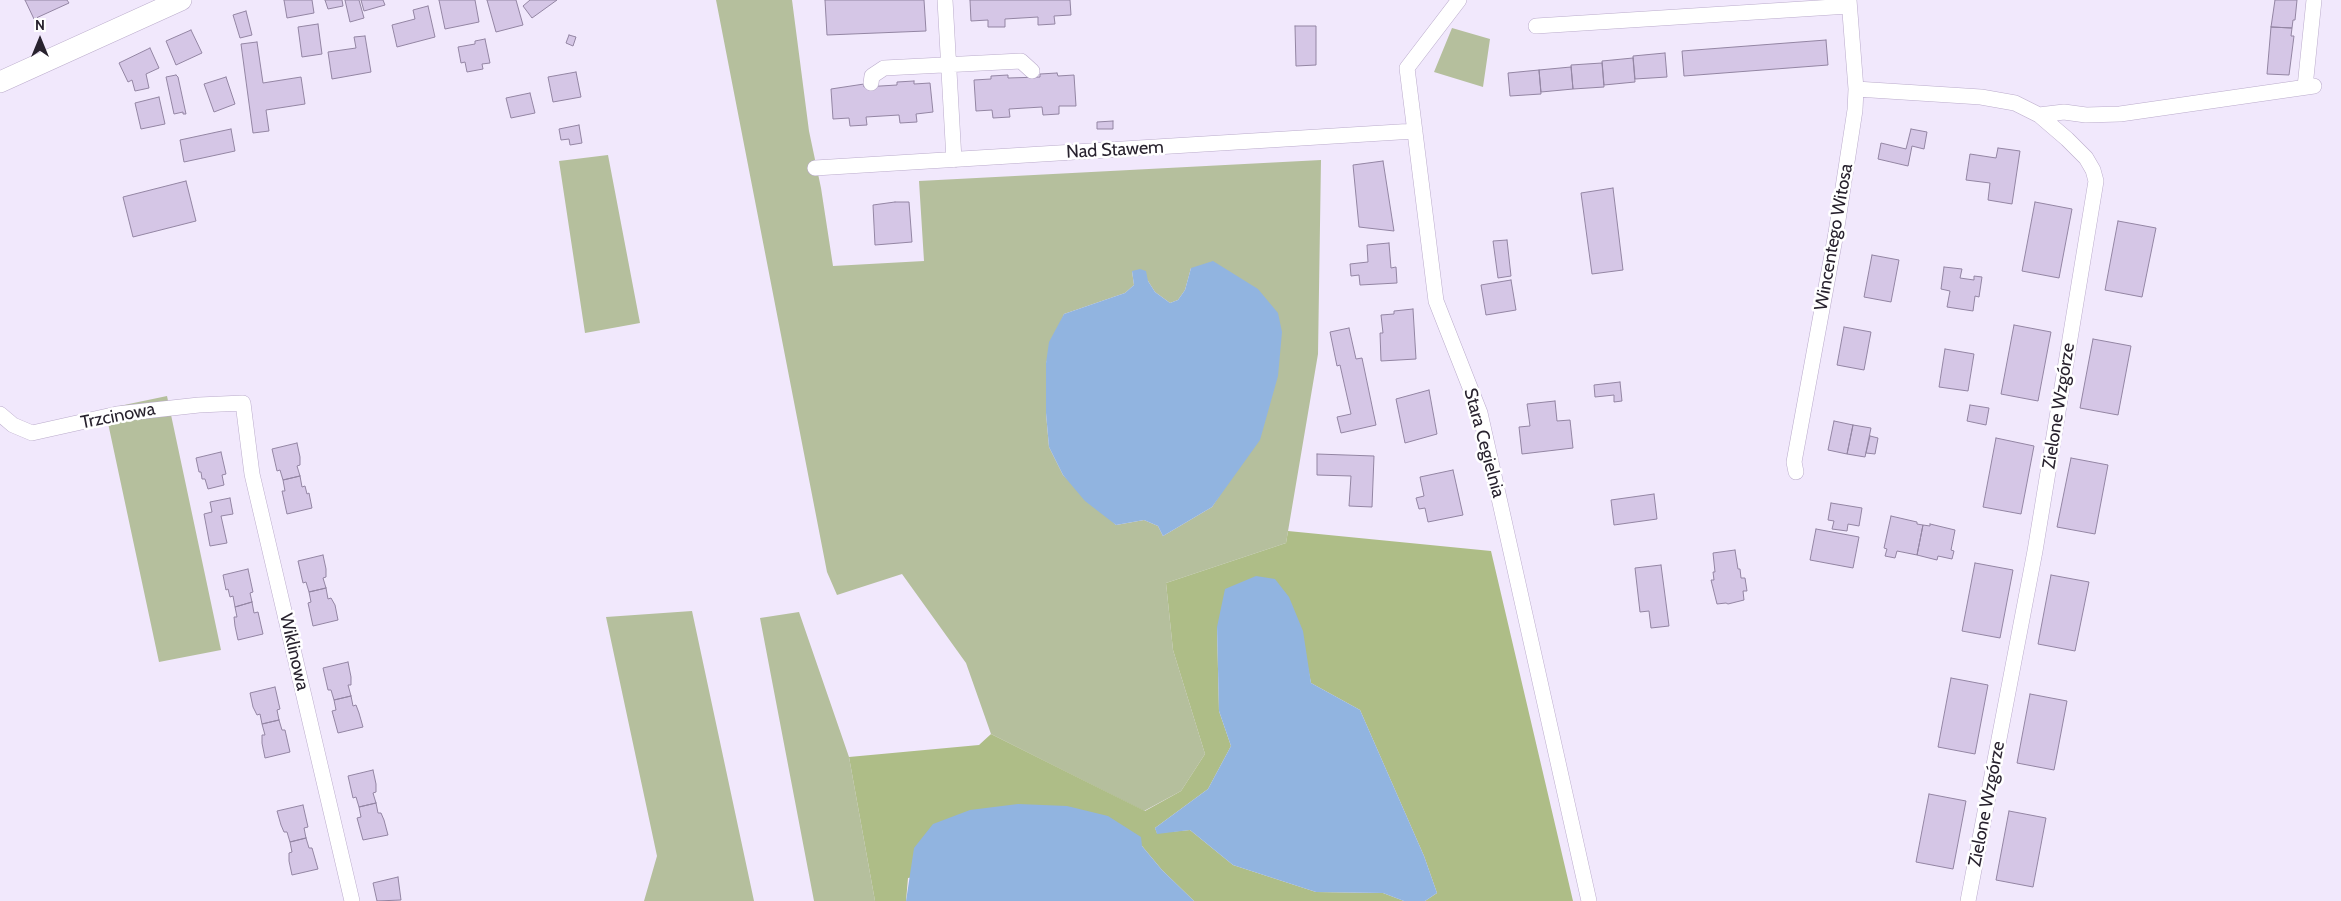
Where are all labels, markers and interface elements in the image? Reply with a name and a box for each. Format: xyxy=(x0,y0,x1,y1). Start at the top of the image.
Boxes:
north arrow xyxy=(15,15,65,65)
text: N xyxy=(35,16,45,34)
street label: Nad Stawem xyxy=(1066,137,1164,163)
street label: Wincentego Witosa xyxy=(1810,162,1858,312)
street label: Zielone Wzgórze xyxy=(2038,341,2080,471)
street label: Stara Cegielnia xyxy=(1459,386,1509,500)
street label: Trzcinowa xyxy=(79,398,157,434)
street label: Wiklinowa xyxy=(275,611,313,693)
street label: Zielone Wzgórze xyxy=(1964,739,2010,869)

